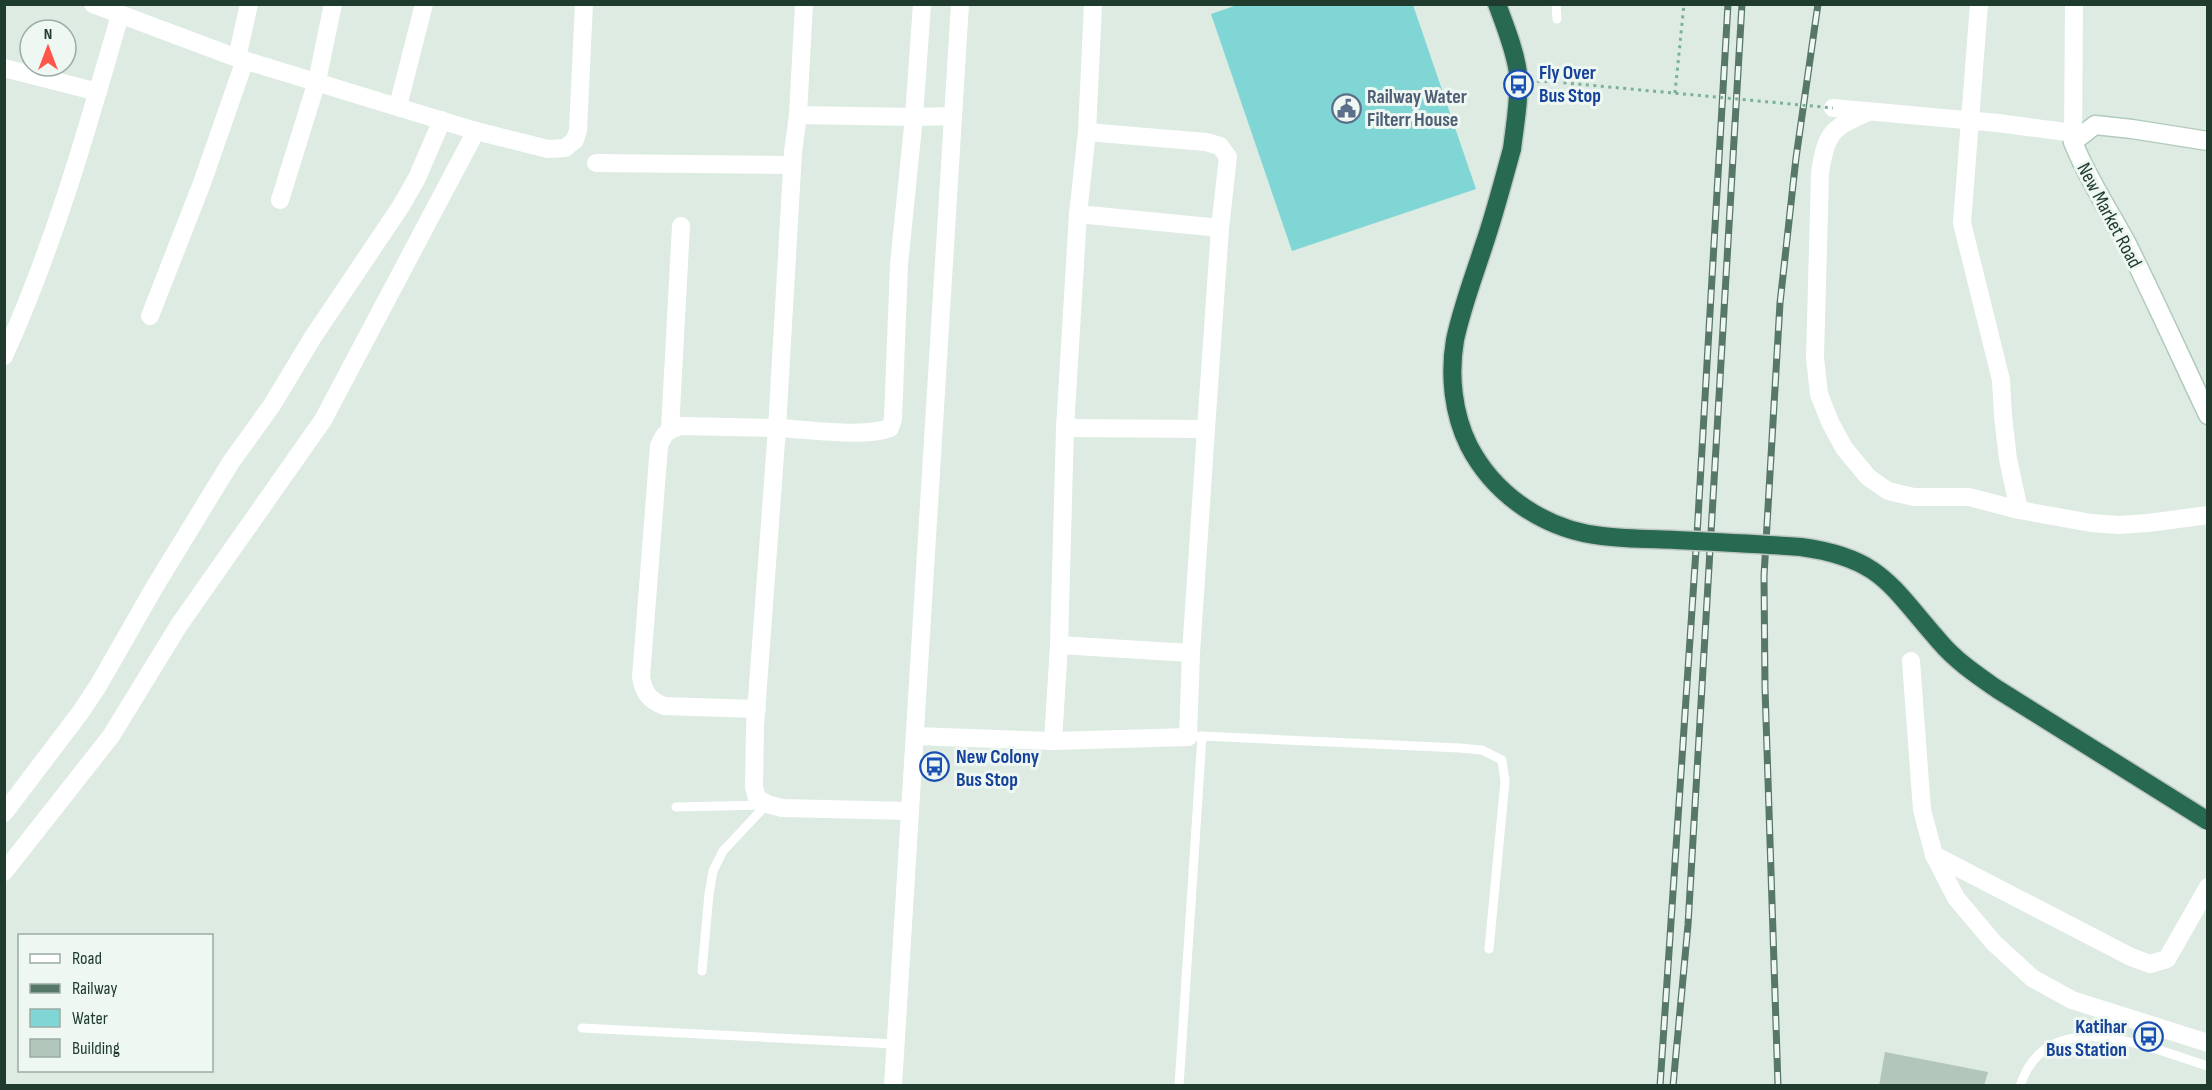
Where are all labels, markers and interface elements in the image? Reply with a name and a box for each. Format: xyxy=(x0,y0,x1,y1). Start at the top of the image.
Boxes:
north arrow xyxy=(18,18,78,78)
text: N xyxy=(44,25,52,44)
place label: Fly Over Bus Stop xyxy=(1539,61,1601,108)
bus stop icon: Fly Over Bus Stop xyxy=(1502,68,1534,100)
place label: Railway Water Filterr House xyxy=(1367,85,1467,132)
public building icon: Railway Water Filterr House xyxy=(1330,92,1362,124)
street label: New Market Road xyxy=(2071,159,2147,272)
place label: New Colony Bus Stop xyxy=(956,745,1040,792)
bus stop icon: New Colony Bus Stop xyxy=(919,751,951,783)
legend xyxy=(18,934,213,1072)
text: Road xyxy=(72,948,102,969)
text: Railway xyxy=(72,978,117,999)
text: Water xyxy=(72,1008,108,1029)
place label: Katihar Bus Station xyxy=(2046,1015,2127,1062)
bus stop icon: Katihar Bus Station xyxy=(2132,1021,2164,1053)
text: Building xyxy=(72,1038,120,1059)

